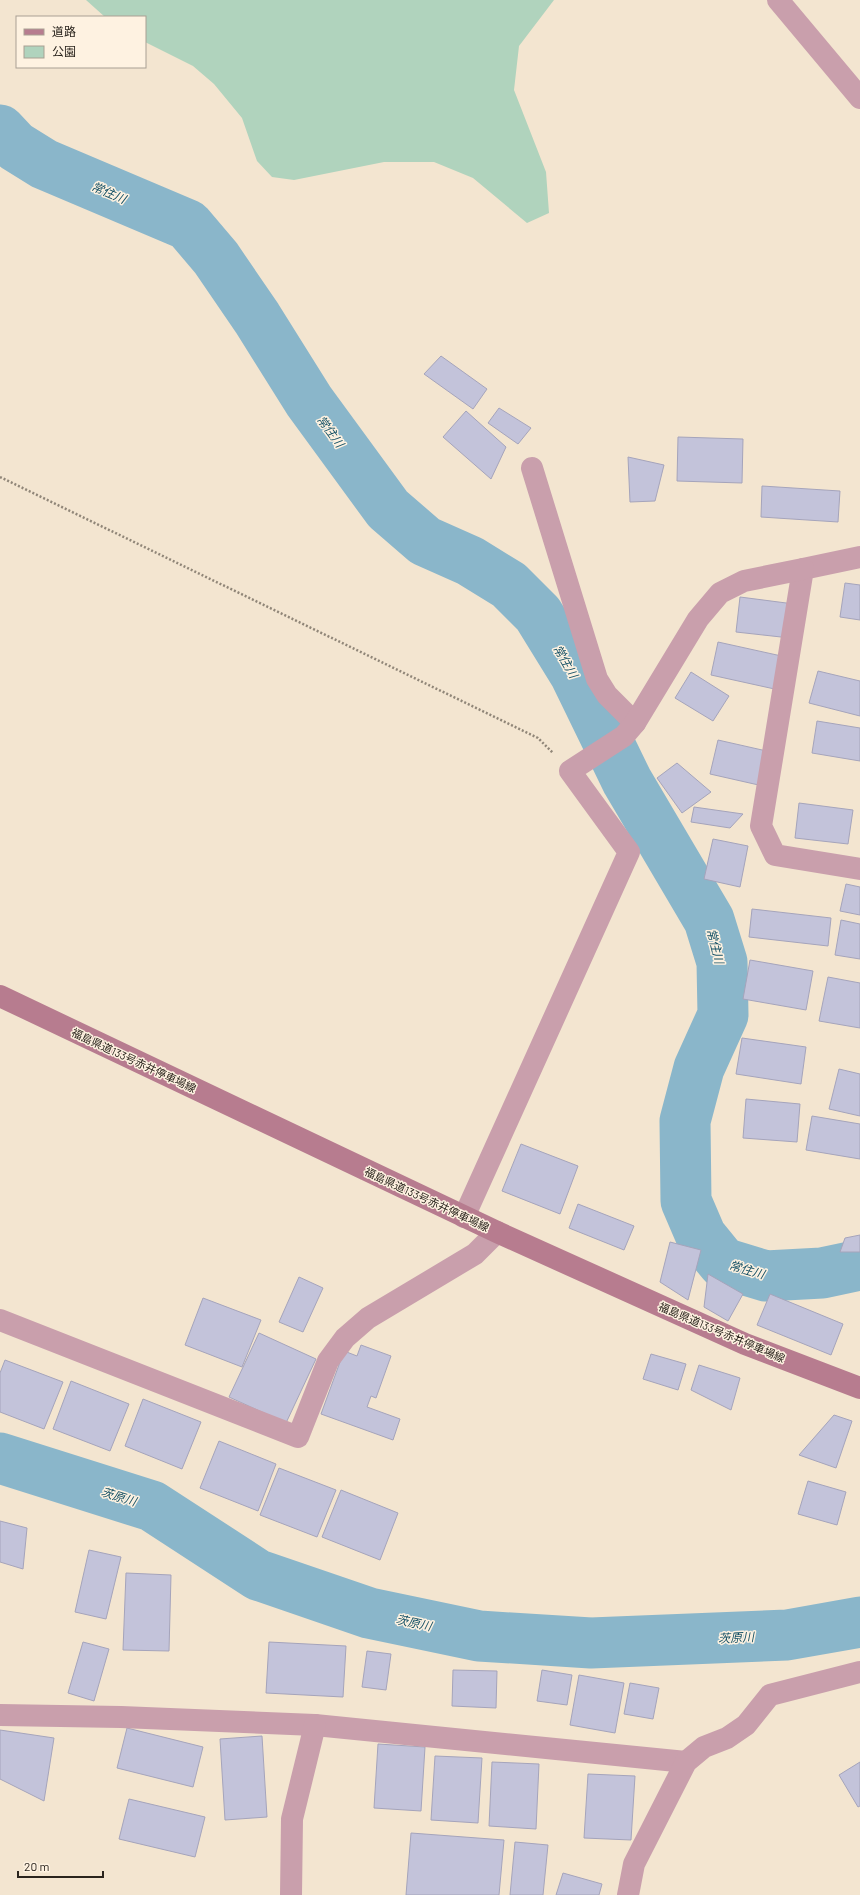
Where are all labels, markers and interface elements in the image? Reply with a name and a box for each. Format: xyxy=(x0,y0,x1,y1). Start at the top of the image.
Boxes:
legend xyxy=(16,16,146,68)
text: 道路 xyxy=(52,24,76,38)
text: 公園 xyxy=(52,44,76,58)
water label: 常住川 xyxy=(90,179,130,206)
water label: 常住川 xyxy=(315,412,348,451)
water label: 常住川 xyxy=(551,642,582,682)
water label: 常住川 xyxy=(705,927,728,967)
street label: 福島県道133号赤井停車場線 xyxy=(70,1025,198,1095)
street label: 福島県道133号赤井停車場線 xyxy=(363,1164,491,1234)
water label: 常住川 xyxy=(728,1257,768,1281)
street label: 福島県道133号赤井停車場線 xyxy=(657,1299,787,1365)
water label: 茨原川 xyxy=(100,1484,140,1509)
water label: 茨原川 xyxy=(395,1611,435,1633)
water label: 茨原川 xyxy=(718,1629,756,1645)
scale bar xyxy=(18,1853,103,1879)
text: 20 m xyxy=(24,1859,50,1873)

